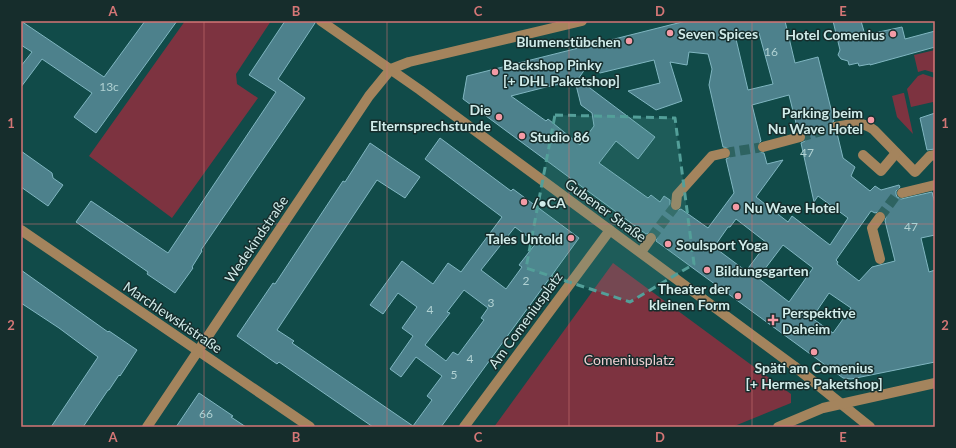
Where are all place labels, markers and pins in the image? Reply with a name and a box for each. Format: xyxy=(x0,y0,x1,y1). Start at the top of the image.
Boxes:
place label: Seven Spices xyxy=(678,25,758,42)
place label: Hotel Comenius xyxy=(785,26,885,43)
marker: Seven Spices xyxy=(665,28,675,38)
marker: Hotel Comenius xyxy=(888,29,898,39)
place label: Blumenstübchen xyxy=(516,33,621,50)
marker: Blumenstübchen xyxy=(624,36,634,46)
place label: Backshop Pinky [+ DHL Paketshop] xyxy=(503,56,620,89)
marker: Backshop Pinky [+ DHL Paketshop] xyxy=(490,67,500,77)
place label: Die Elternsprechstunde xyxy=(370,101,492,134)
place label: Parking beim Nu Wave Hotel xyxy=(768,104,863,137)
marker: Die Elternsprechstunde xyxy=(494,112,504,122)
marker: Parking beim Nu Wave Hotel xyxy=(866,115,876,125)
place label: Studio 86 xyxy=(530,128,590,145)
marker: Studio 86 xyxy=(517,131,527,141)
place label: /•CA xyxy=(532,194,566,211)
marker: /•CA xyxy=(519,197,529,207)
place label: Nu Wave Hotel xyxy=(744,199,839,216)
marker: Nu Wave Hotel xyxy=(731,202,741,212)
place label: Tales Untold xyxy=(486,230,563,247)
marker: Tales Untold xyxy=(566,233,576,243)
place label: Soulsport Yoga xyxy=(676,236,768,253)
marker: Soulsport Yoga xyxy=(663,239,673,249)
place label: Bildungsgarten xyxy=(715,262,809,279)
marker: Bildungsgarten xyxy=(702,265,712,275)
place label: Theater der kleinen Form xyxy=(649,280,731,313)
marker: Theater der kleinen Form xyxy=(733,291,743,301)
place label: Perspektive Daheim xyxy=(782,304,856,337)
marker: Perspektive Daheim xyxy=(767,314,779,326)
marker: Späti am Comenius [+ Hermes Paketshop] xyxy=(809,347,819,357)
place label: Späti am Comenius [+ Hermes Paketshop] xyxy=(745,359,883,392)

